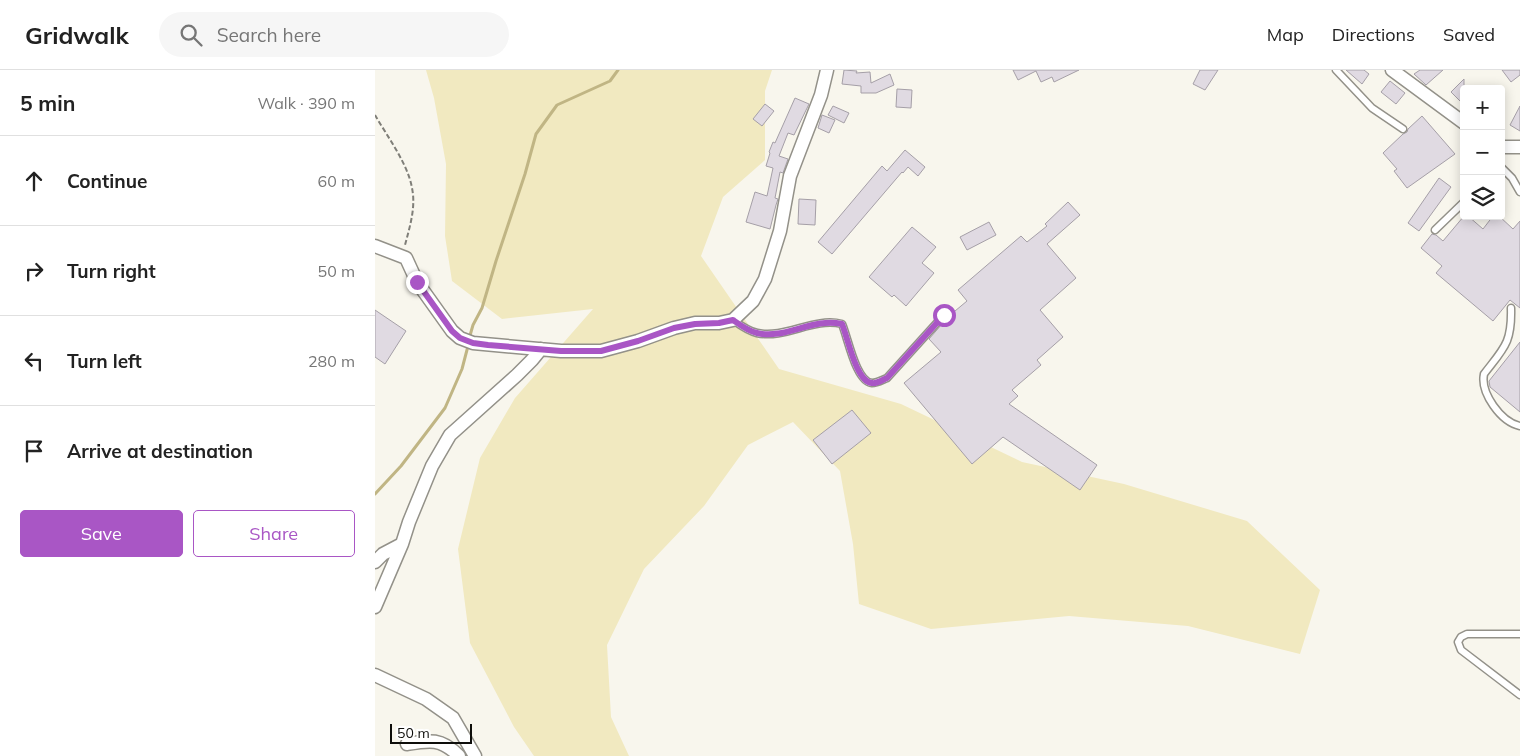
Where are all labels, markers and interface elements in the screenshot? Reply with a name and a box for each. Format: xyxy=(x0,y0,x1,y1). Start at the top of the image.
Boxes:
search box xyxy=(159,12,509,57)
text: Gridwalk xyxy=(25,20,129,50)
icon: search xyxy=(177,21,205,49)
text: Search here xyxy=(217,23,321,47)
text: Map xyxy=(1267,23,1304,46)
text: Directions xyxy=(1332,23,1415,46)
text: Saved xyxy=(1443,23,1495,46)
map controls xyxy=(1460,85,1505,220)
button: + xyxy=(1460,85,1505,130)
text: 5 min xyxy=(20,90,75,116)
text: Walk · 390 m xyxy=(257,93,355,113)
button: − xyxy=(1460,130,1505,175)
icon: ahead xyxy=(20,167,48,195)
text: Continue xyxy=(67,169,147,193)
text: 60 m xyxy=(318,171,355,191)
button: layers xyxy=(1460,175,1505,220)
icon: right xyxy=(20,257,48,285)
text: Turn right xyxy=(67,259,156,283)
text: 50 m xyxy=(318,261,355,281)
route end xyxy=(406,271,429,294)
route start xyxy=(933,304,956,327)
icon: left xyxy=(20,347,48,375)
text: Turn left xyxy=(67,349,142,373)
text: 280 m xyxy=(308,351,355,371)
icon: arrive xyxy=(20,437,48,465)
text: Arrive at destination xyxy=(67,439,253,463)
button: Save xyxy=(20,510,183,557)
button: Share xyxy=(193,510,355,557)
scale bar xyxy=(390,721,473,744)
text: 50 m xyxy=(397,724,430,742)

